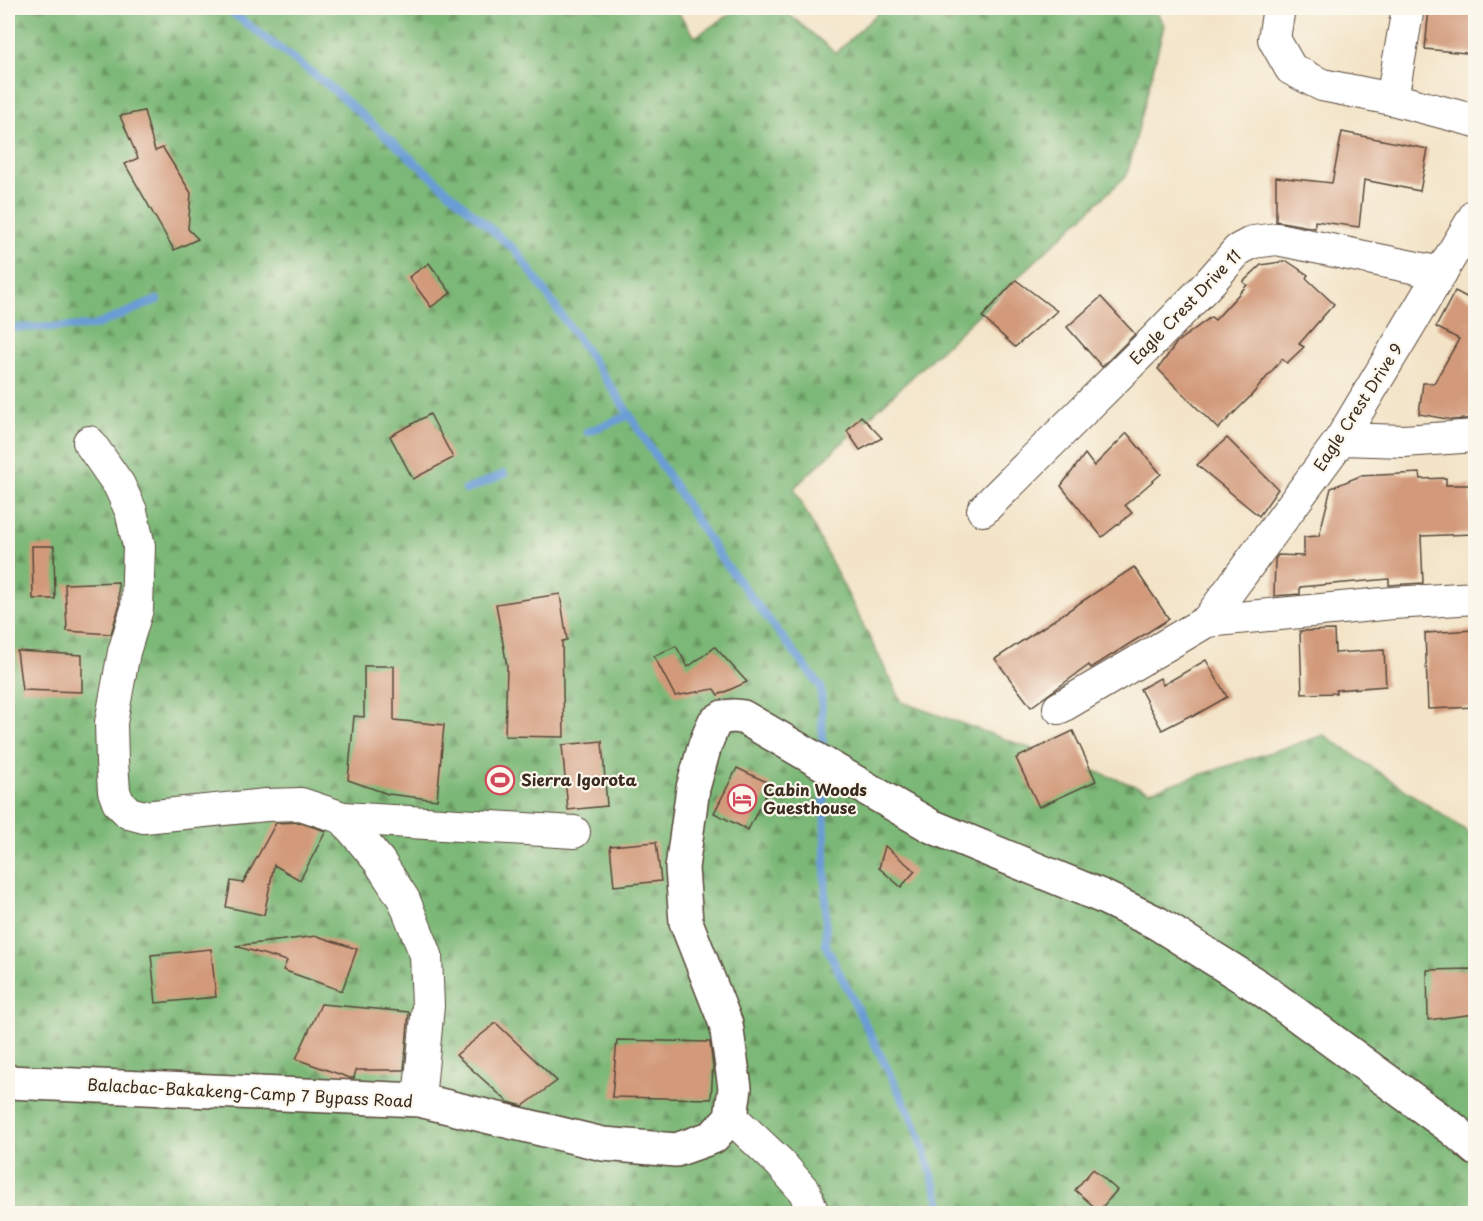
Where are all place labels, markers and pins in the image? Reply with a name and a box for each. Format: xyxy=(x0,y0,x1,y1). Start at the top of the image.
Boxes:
sports icon: Sierra Igorota xyxy=(484,764,516,796)
place label: Sierra Igorota xyxy=(521,767,637,791)
place label: Cabin Woods Guesthouse xyxy=(763,777,867,819)
hotel icon: Cabin Woods Guesthouse xyxy=(726,783,758,815)

